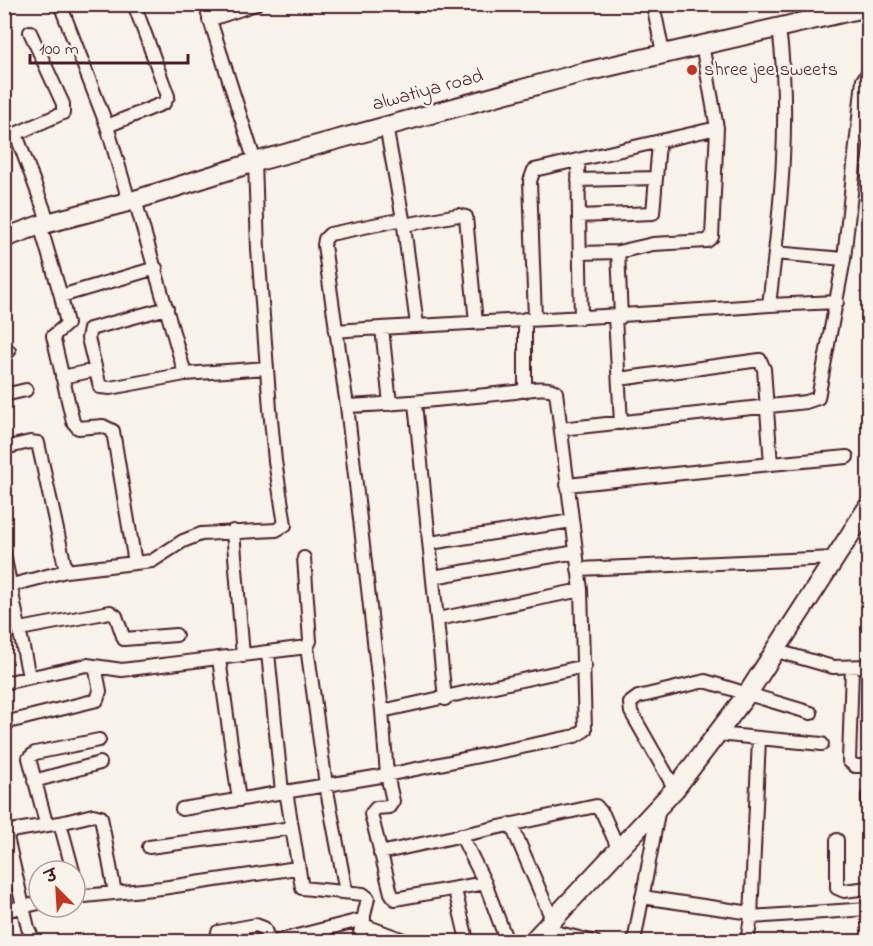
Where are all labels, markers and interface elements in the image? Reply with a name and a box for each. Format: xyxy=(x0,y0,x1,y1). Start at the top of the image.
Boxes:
scale bar xyxy=(30,27,188,65)
text: 100 m xyxy=(39,37,79,63)
place label: shree jee sweets xyxy=(704,56,838,85)
street label: alwatiya road xyxy=(369,62,487,120)
marker: shree jee sweets xyxy=(685,63,699,77)
north arrow xyxy=(27,859,87,919)
text: उ xyxy=(40,863,63,891)

